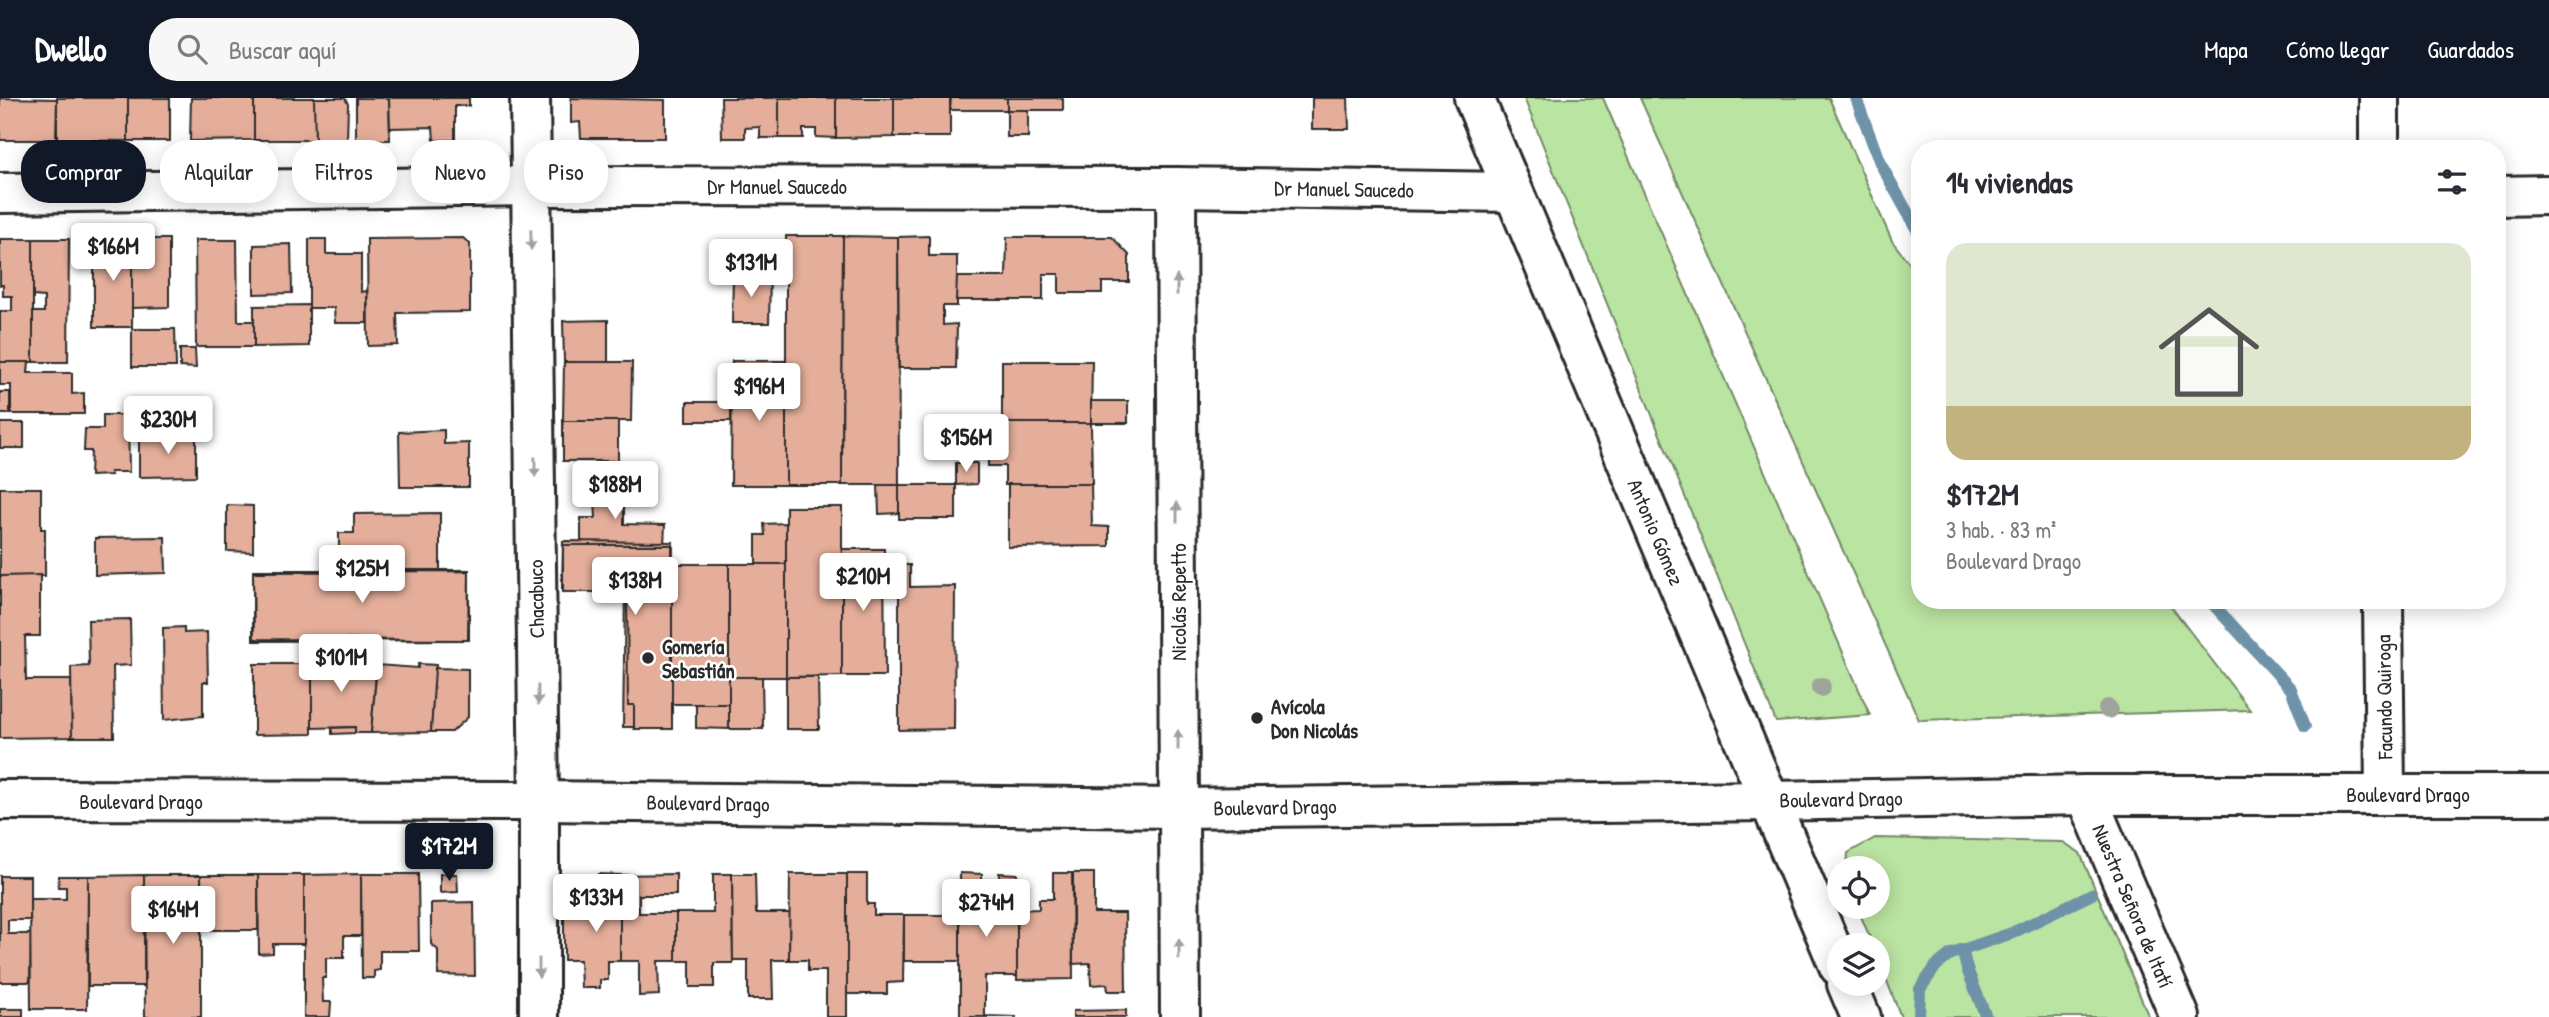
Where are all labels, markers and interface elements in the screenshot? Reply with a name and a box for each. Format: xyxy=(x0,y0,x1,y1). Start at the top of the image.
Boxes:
search box xyxy=(149,18,639,81)
text: Dwello xyxy=(35,27,107,71)
icon: search xyxy=(173,30,211,68)
text: Buscar aquí xyxy=(229,32,337,67)
text: Mapa xyxy=(2204,33,2248,65)
text: Cómo llegar xyxy=(2286,33,2389,65)
text: Guardados xyxy=(2427,33,2514,65)
chip: Comprar xyxy=(21,140,146,203)
chip: Alquilar xyxy=(160,140,278,203)
chip: Filtros xyxy=(292,140,397,203)
chip: Nuevo xyxy=(411,140,510,203)
chip: Piso xyxy=(524,140,608,203)
text: 14 viviendas xyxy=(1946,162,2073,202)
icon: filters xyxy=(2433,163,2471,201)
street label: Dr Manuel Saucedo xyxy=(707,172,847,201)
street label: Dr Manuel Saucedo xyxy=(1274,173,1414,205)
pin: $166M xyxy=(64,223,162,283)
one-way arrow xyxy=(526,229,537,251)
text: $166M xyxy=(87,230,139,261)
pin: $131M xyxy=(702,240,800,299)
text: $131M xyxy=(725,246,777,277)
one-way arrow xyxy=(1171,273,1183,295)
icon: home xyxy=(2146,289,2272,415)
pin: $196M xyxy=(710,364,808,423)
text: $196M xyxy=(733,370,785,401)
pin: $230M xyxy=(119,396,217,456)
text: $230M xyxy=(140,403,196,434)
pin: $156M xyxy=(917,414,1015,474)
text: $156M xyxy=(940,421,992,452)
one-way arrow xyxy=(529,456,540,478)
pin: $188M xyxy=(566,462,664,521)
text: $188M xyxy=(588,468,642,499)
street label: Antonio Gómez xyxy=(1621,474,1691,590)
text: $172M xyxy=(1946,474,2019,514)
one-way arrow xyxy=(1171,501,1183,523)
text: 3 hab. · 83 m² xyxy=(1946,514,2056,545)
street label: Nicolás Repetto xyxy=(1164,543,1193,661)
text: Boulevard Drago xyxy=(1946,545,2081,576)
pin: $125M xyxy=(313,546,411,605)
text: $125M xyxy=(335,552,389,583)
pin: $210M xyxy=(814,554,912,613)
pin: $138M xyxy=(586,558,684,617)
street label: Chacabuco xyxy=(521,559,551,639)
text: $210M xyxy=(836,560,890,591)
text: $138M xyxy=(608,564,662,595)
place label: Gomería Sebastián xyxy=(662,632,735,685)
pin: $101M xyxy=(292,634,390,694)
street label: Facundo Quiroga xyxy=(2368,634,2400,761)
text: $101M xyxy=(315,641,367,672)
marker: Gomería Sebastián xyxy=(640,650,656,666)
one-way arrow xyxy=(532,684,544,706)
place label: Avícola Don Nicolás xyxy=(1271,692,1358,745)
marker: Avícola Don Nicolás xyxy=(1249,710,1265,726)
one-way arrow xyxy=(1172,728,1184,750)
street label: Boulevard Drago xyxy=(2346,780,2470,809)
street label: Boulevard Drago xyxy=(1779,783,1903,815)
street label: Boulevard Drago xyxy=(79,787,203,816)
street label: Boulevard Drago xyxy=(646,787,770,819)
street label: Boulevard Drago xyxy=(1213,791,1337,823)
street label: Nuestra Señora de Itatí xyxy=(2085,820,2181,992)
pin: $172M xyxy=(400,824,498,883)
text: $172M xyxy=(421,830,477,861)
map controls xyxy=(1827,856,1890,996)
button: locate xyxy=(1827,856,1890,919)
pin: $133M xyxy=(547,874,645,934)
pin: $274M xyxy=(937,880,1035,939)
text: $133M xyxy=(569,881,623,912)
pin: $164M xyxy=(124,886,222,946)
text: $274M xyxy=(958,886,1014,917)
text: $164M xyxy=(147,893,199,924)
button: layers xyxy=(1827,933,1890,996)
one-way arrow xyxy=(1173,938,1185,960)
one-way arrow xyxy=(533,957,545,979)

